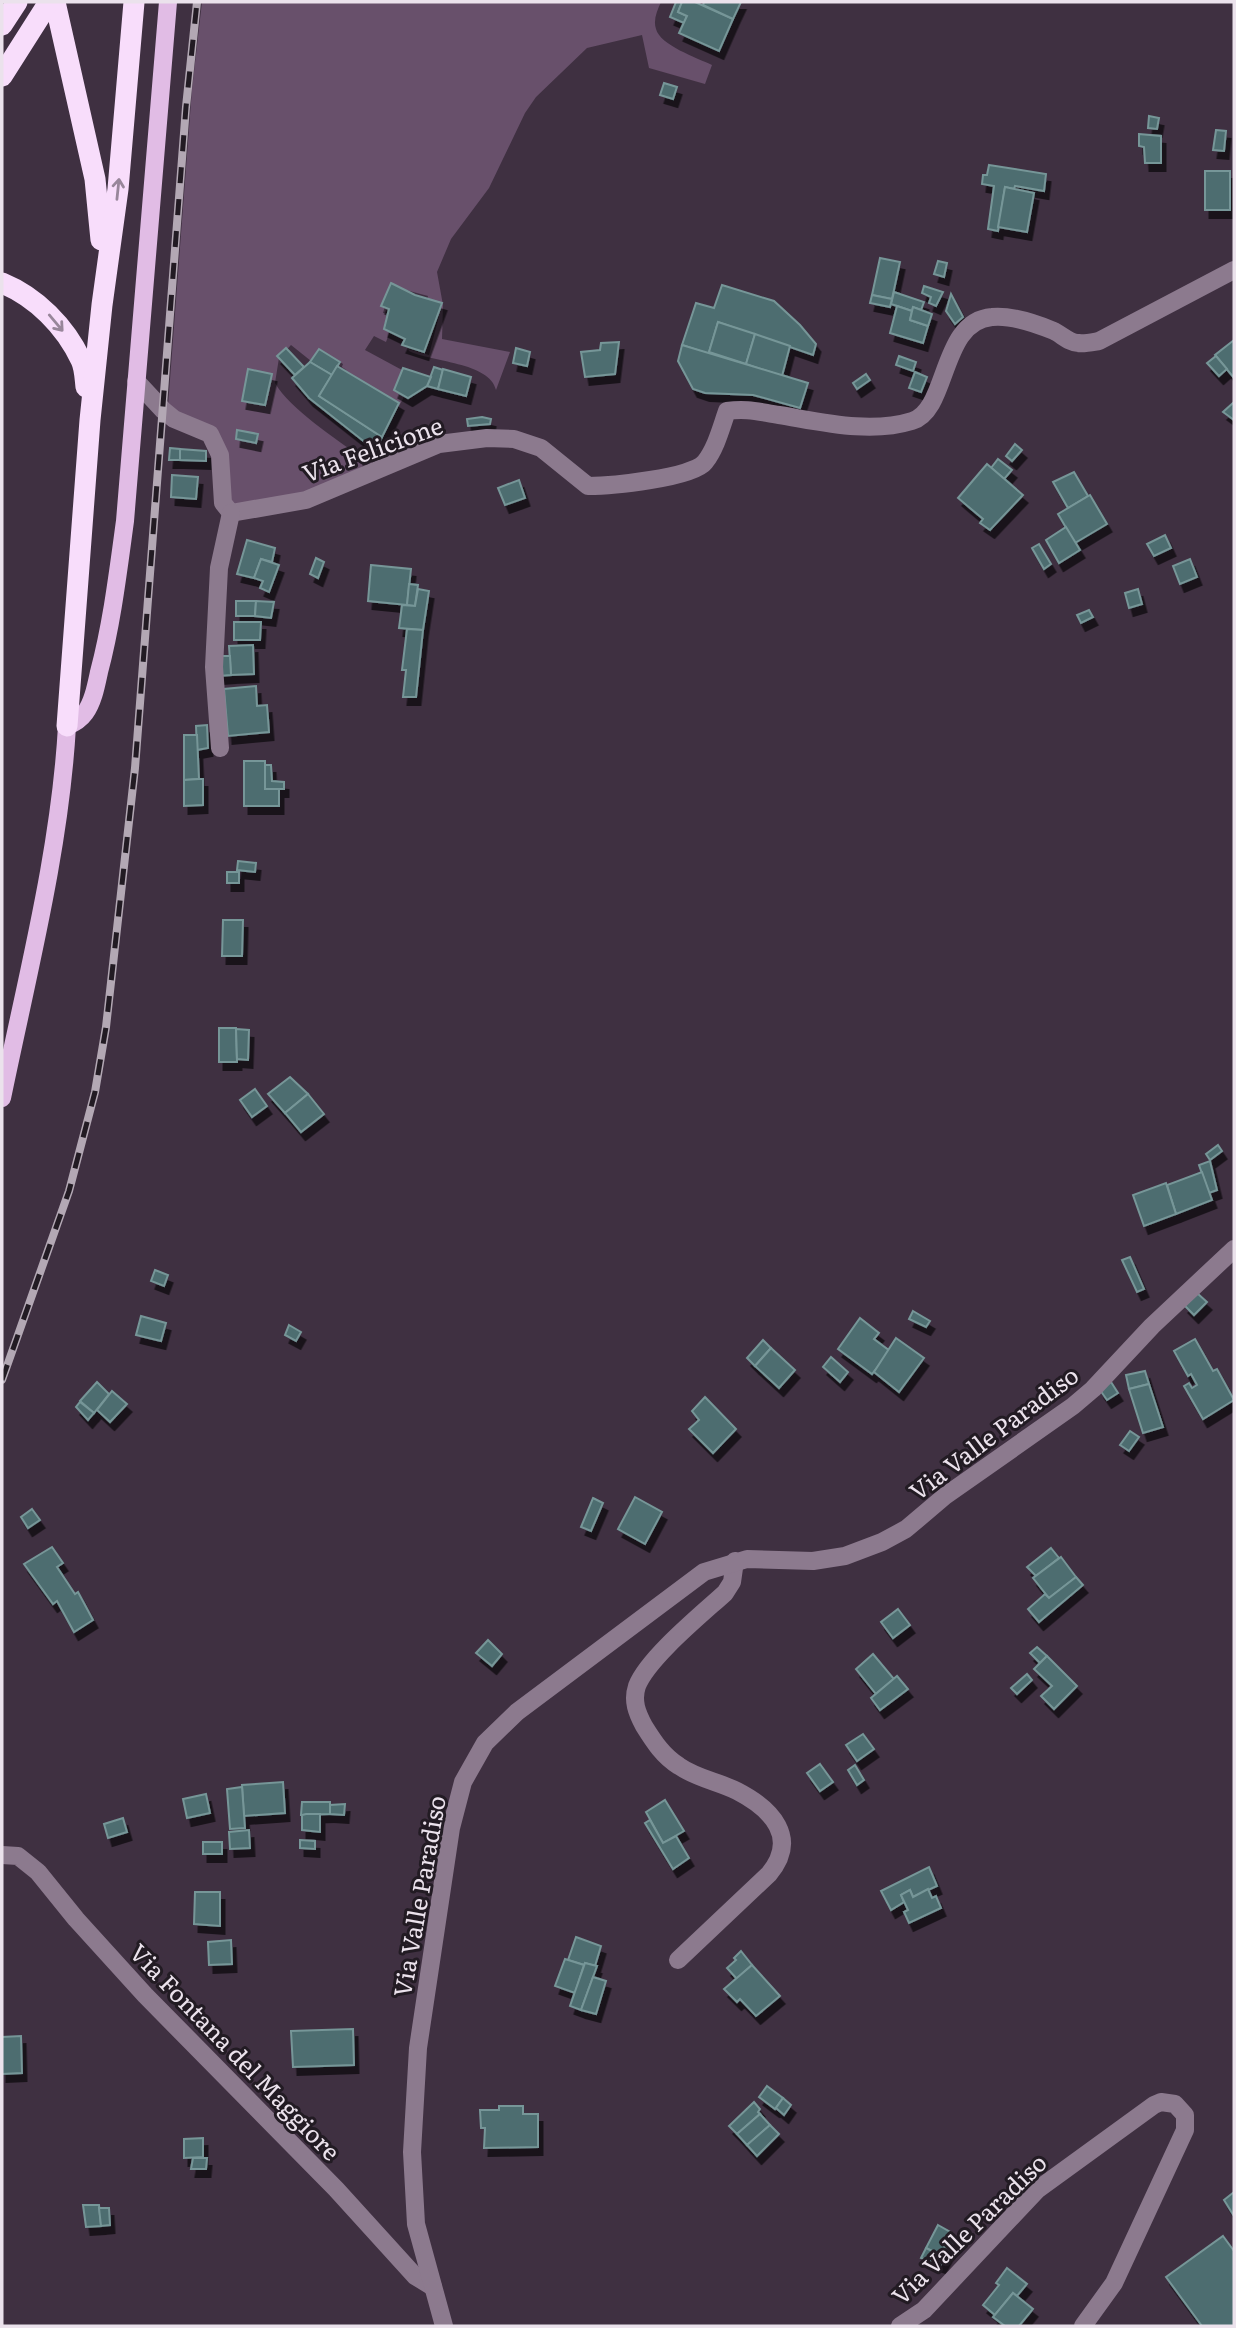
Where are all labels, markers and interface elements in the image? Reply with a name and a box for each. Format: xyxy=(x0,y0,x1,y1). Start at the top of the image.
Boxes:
one-way arrow xyxy=(111,178,124,201)
one-way arrow xyxy=(48,313,64,331)
street label: Via Felicione xyxy=(297,406,447,490)
street label: Via Valle Paradiso xyxy=(901,1357,1085,1507)
street label: Via Valle Paradiso xyxy=(383,1792,453,2000)
street label: Via Fontana del Maggiore xyxy=(123,1935,349,2167)
street label: Via Valle Paradiso xyxy=(882,2145,1054,2311)

